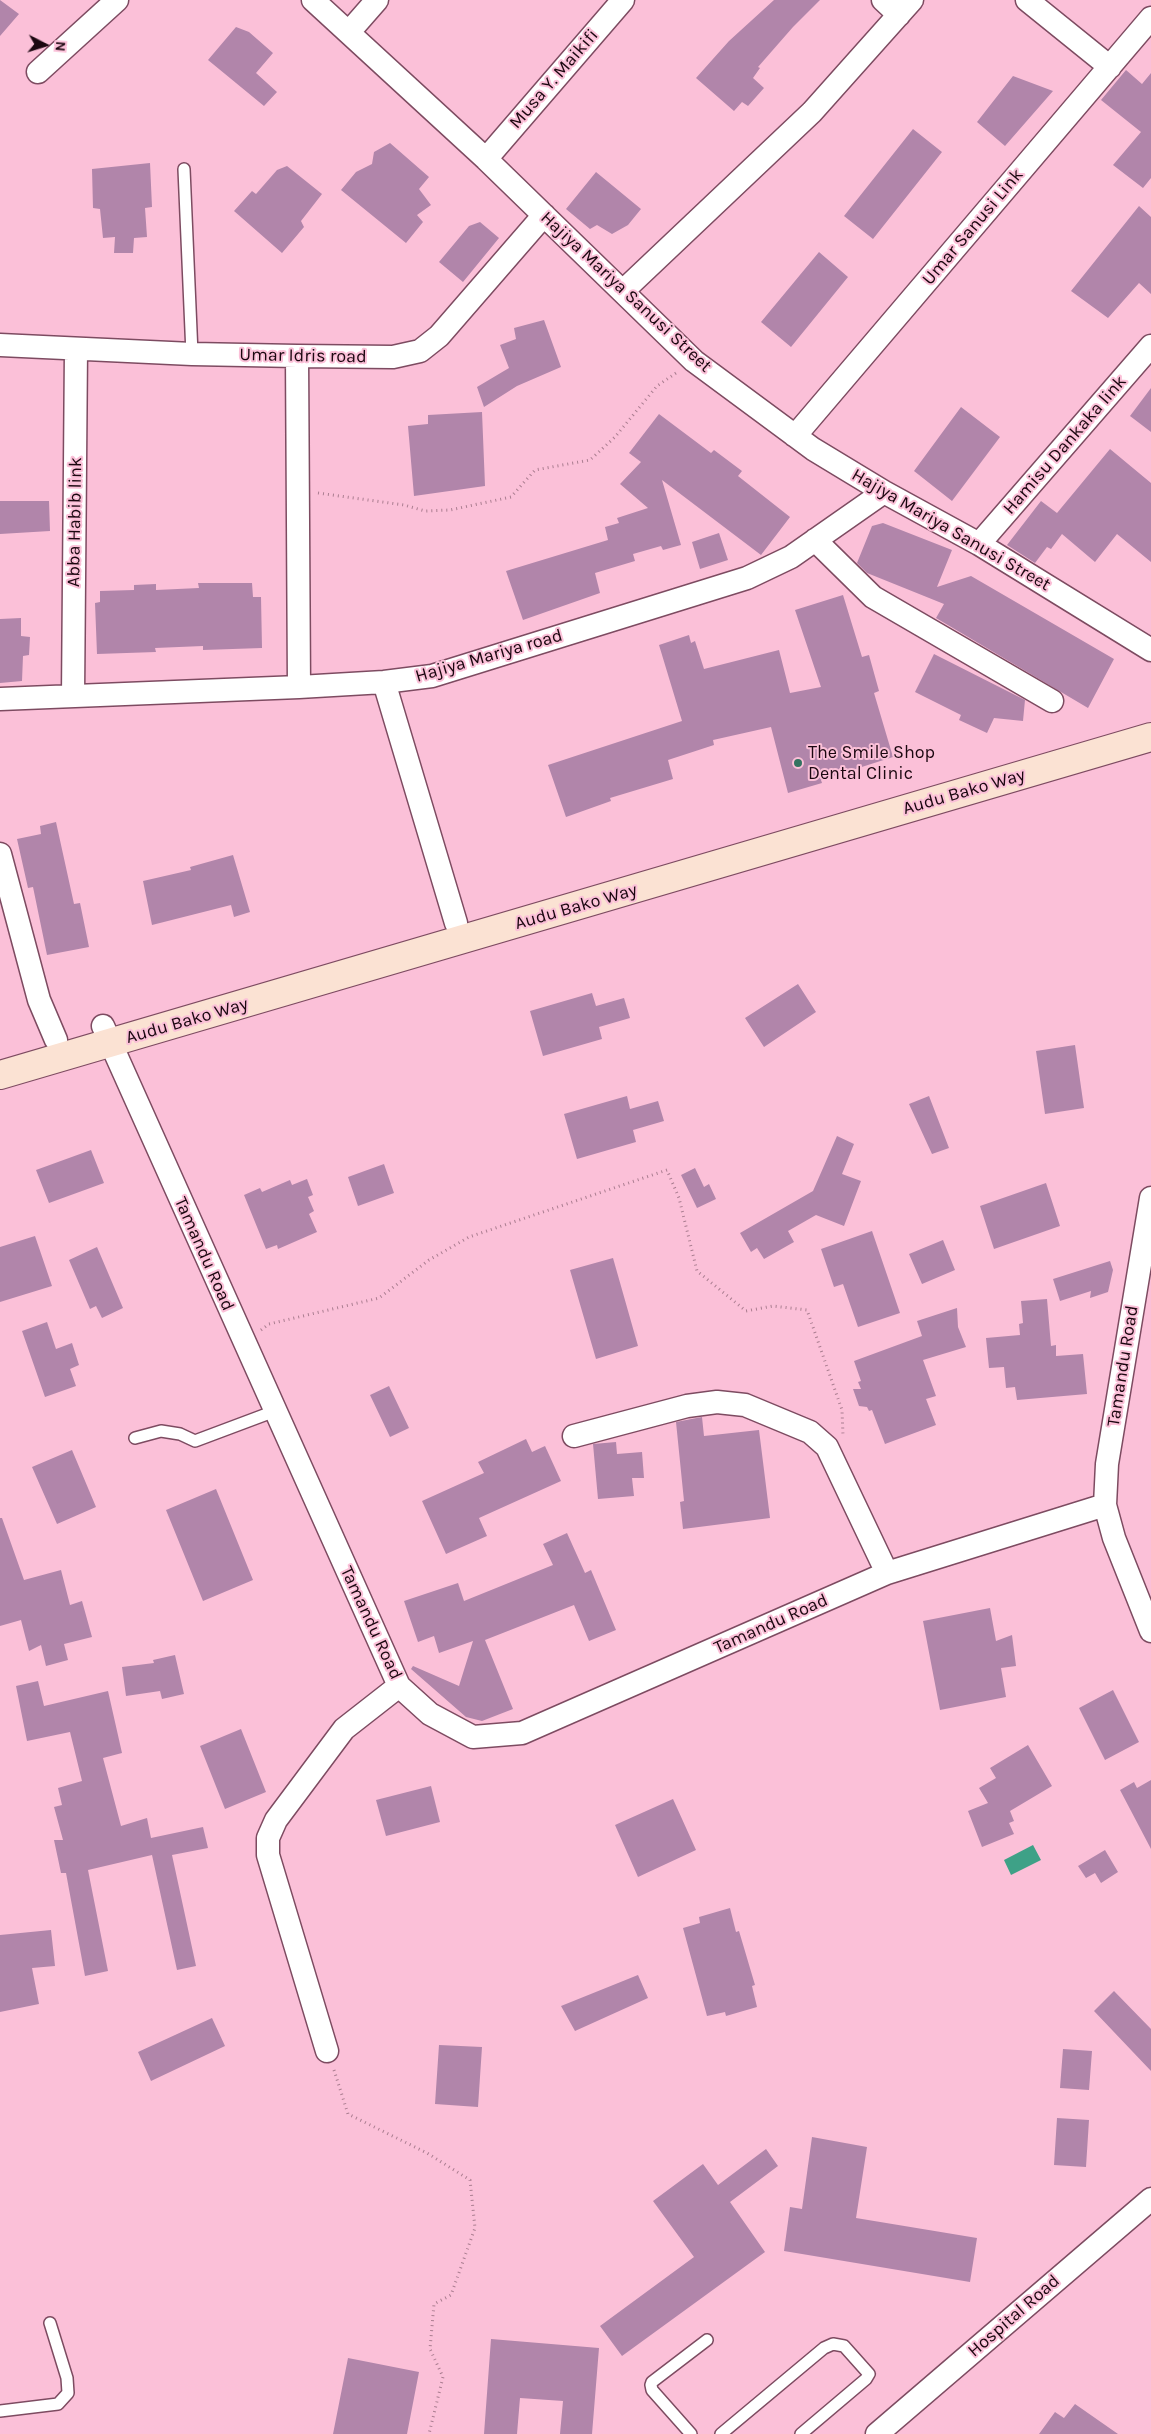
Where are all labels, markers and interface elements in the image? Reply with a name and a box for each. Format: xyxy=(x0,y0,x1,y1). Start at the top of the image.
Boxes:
north arrow xyxy=(20,20,70,70)
street label: Musa Y. Maikifi xyxy=(505,25,603,133)
text: N xyxy=(52,41,69,52)
street label: Umar Sanusi Link xyxy=(918,164,1028,290)
street label: Hajiya Mariya Sanusi Street xyxy=(536,207,716,377)
street label: Umar Idris road xyxy=(239,344,367,368)
street label: Hamisu Dankaka link xyxy=(999,371,1131,519)
street label: Abba Habib link xyxy=(63,457,87,587)
street label: Hajiya Mariya Sanusi Street xyxy=(848,464,1054,596)
street label: Hajiya Mariya road xyxy=(413,625,565,687)
place label: The Smile Shop Dental Clinic xyxy=(808,742,935,784)
marker: The Smile Shop Dental Clinic xyxy=(792,757,804,769)
street label: Audu Bako Way xyxy=(900,764,1028,820)
street label: Audu Bako Way xyxy=(512,879,640,935)
street label: Audu Bako Way xyxy=(123,993,251,1049)
street label: Tamandu Road xyxy=(169,1194,239,1314)
street label: Tamandu Road xyxy=(1103,1304,1143,1428)
street label: Tamandu Road xyxy=(335,1563,407,1683)
street label: Tamandu Road xyxy=(711,1589,831,1659)
street label: Hospital Road xyxy=(964,2270,1064,2362)

